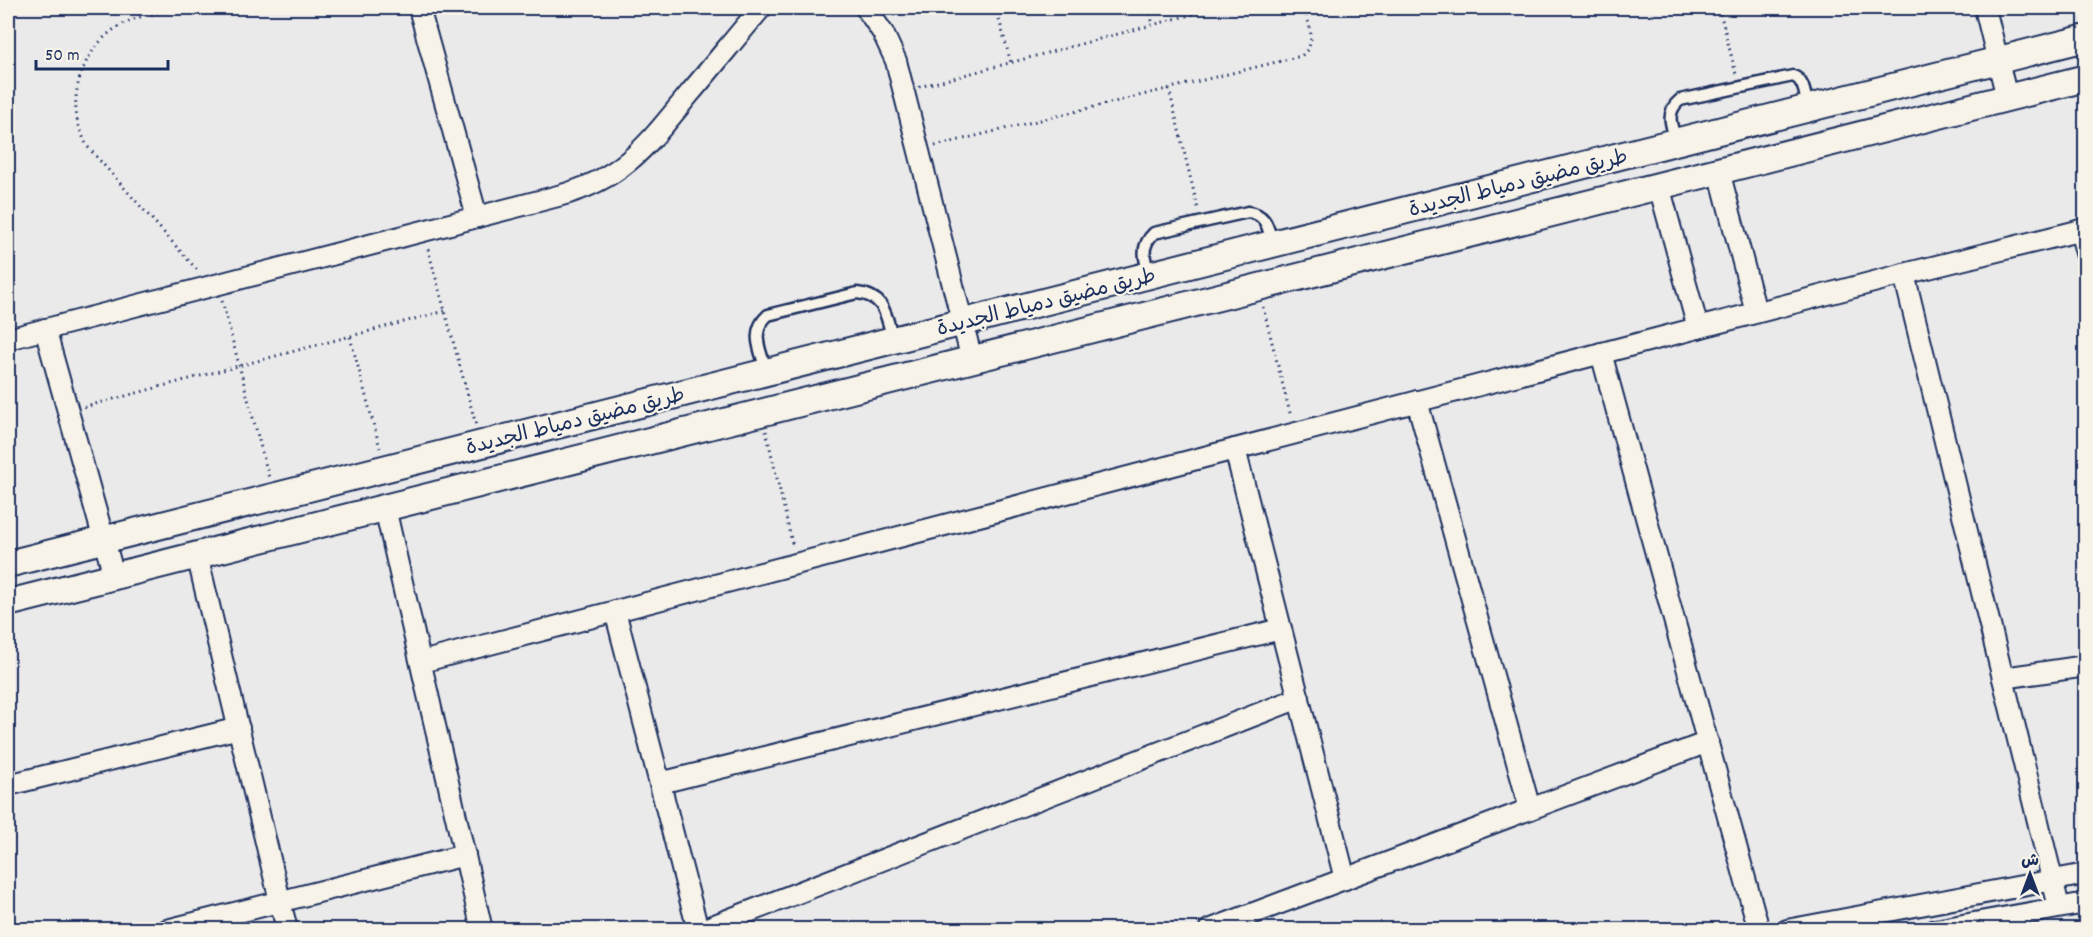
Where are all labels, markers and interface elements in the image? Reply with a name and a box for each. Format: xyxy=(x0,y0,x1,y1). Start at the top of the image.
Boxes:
scale bar xyxy=(36,33,168,71)
text: 50 m xyxy=(45,44,80,69)
street label: طريق مضيق دمياط الجديدة xyxy=(1406,143,1631,227)
street label: طريق مضيق دمياط الجديدة xyxy=(934,262,1159,346)
street label: طريق مضيق دمياط الجديدة xyxy=(463,381,688,465)
north arrow xyxy=(2000,844,2060,904)
text: ش xyxy=(2021,850,2039,873)

